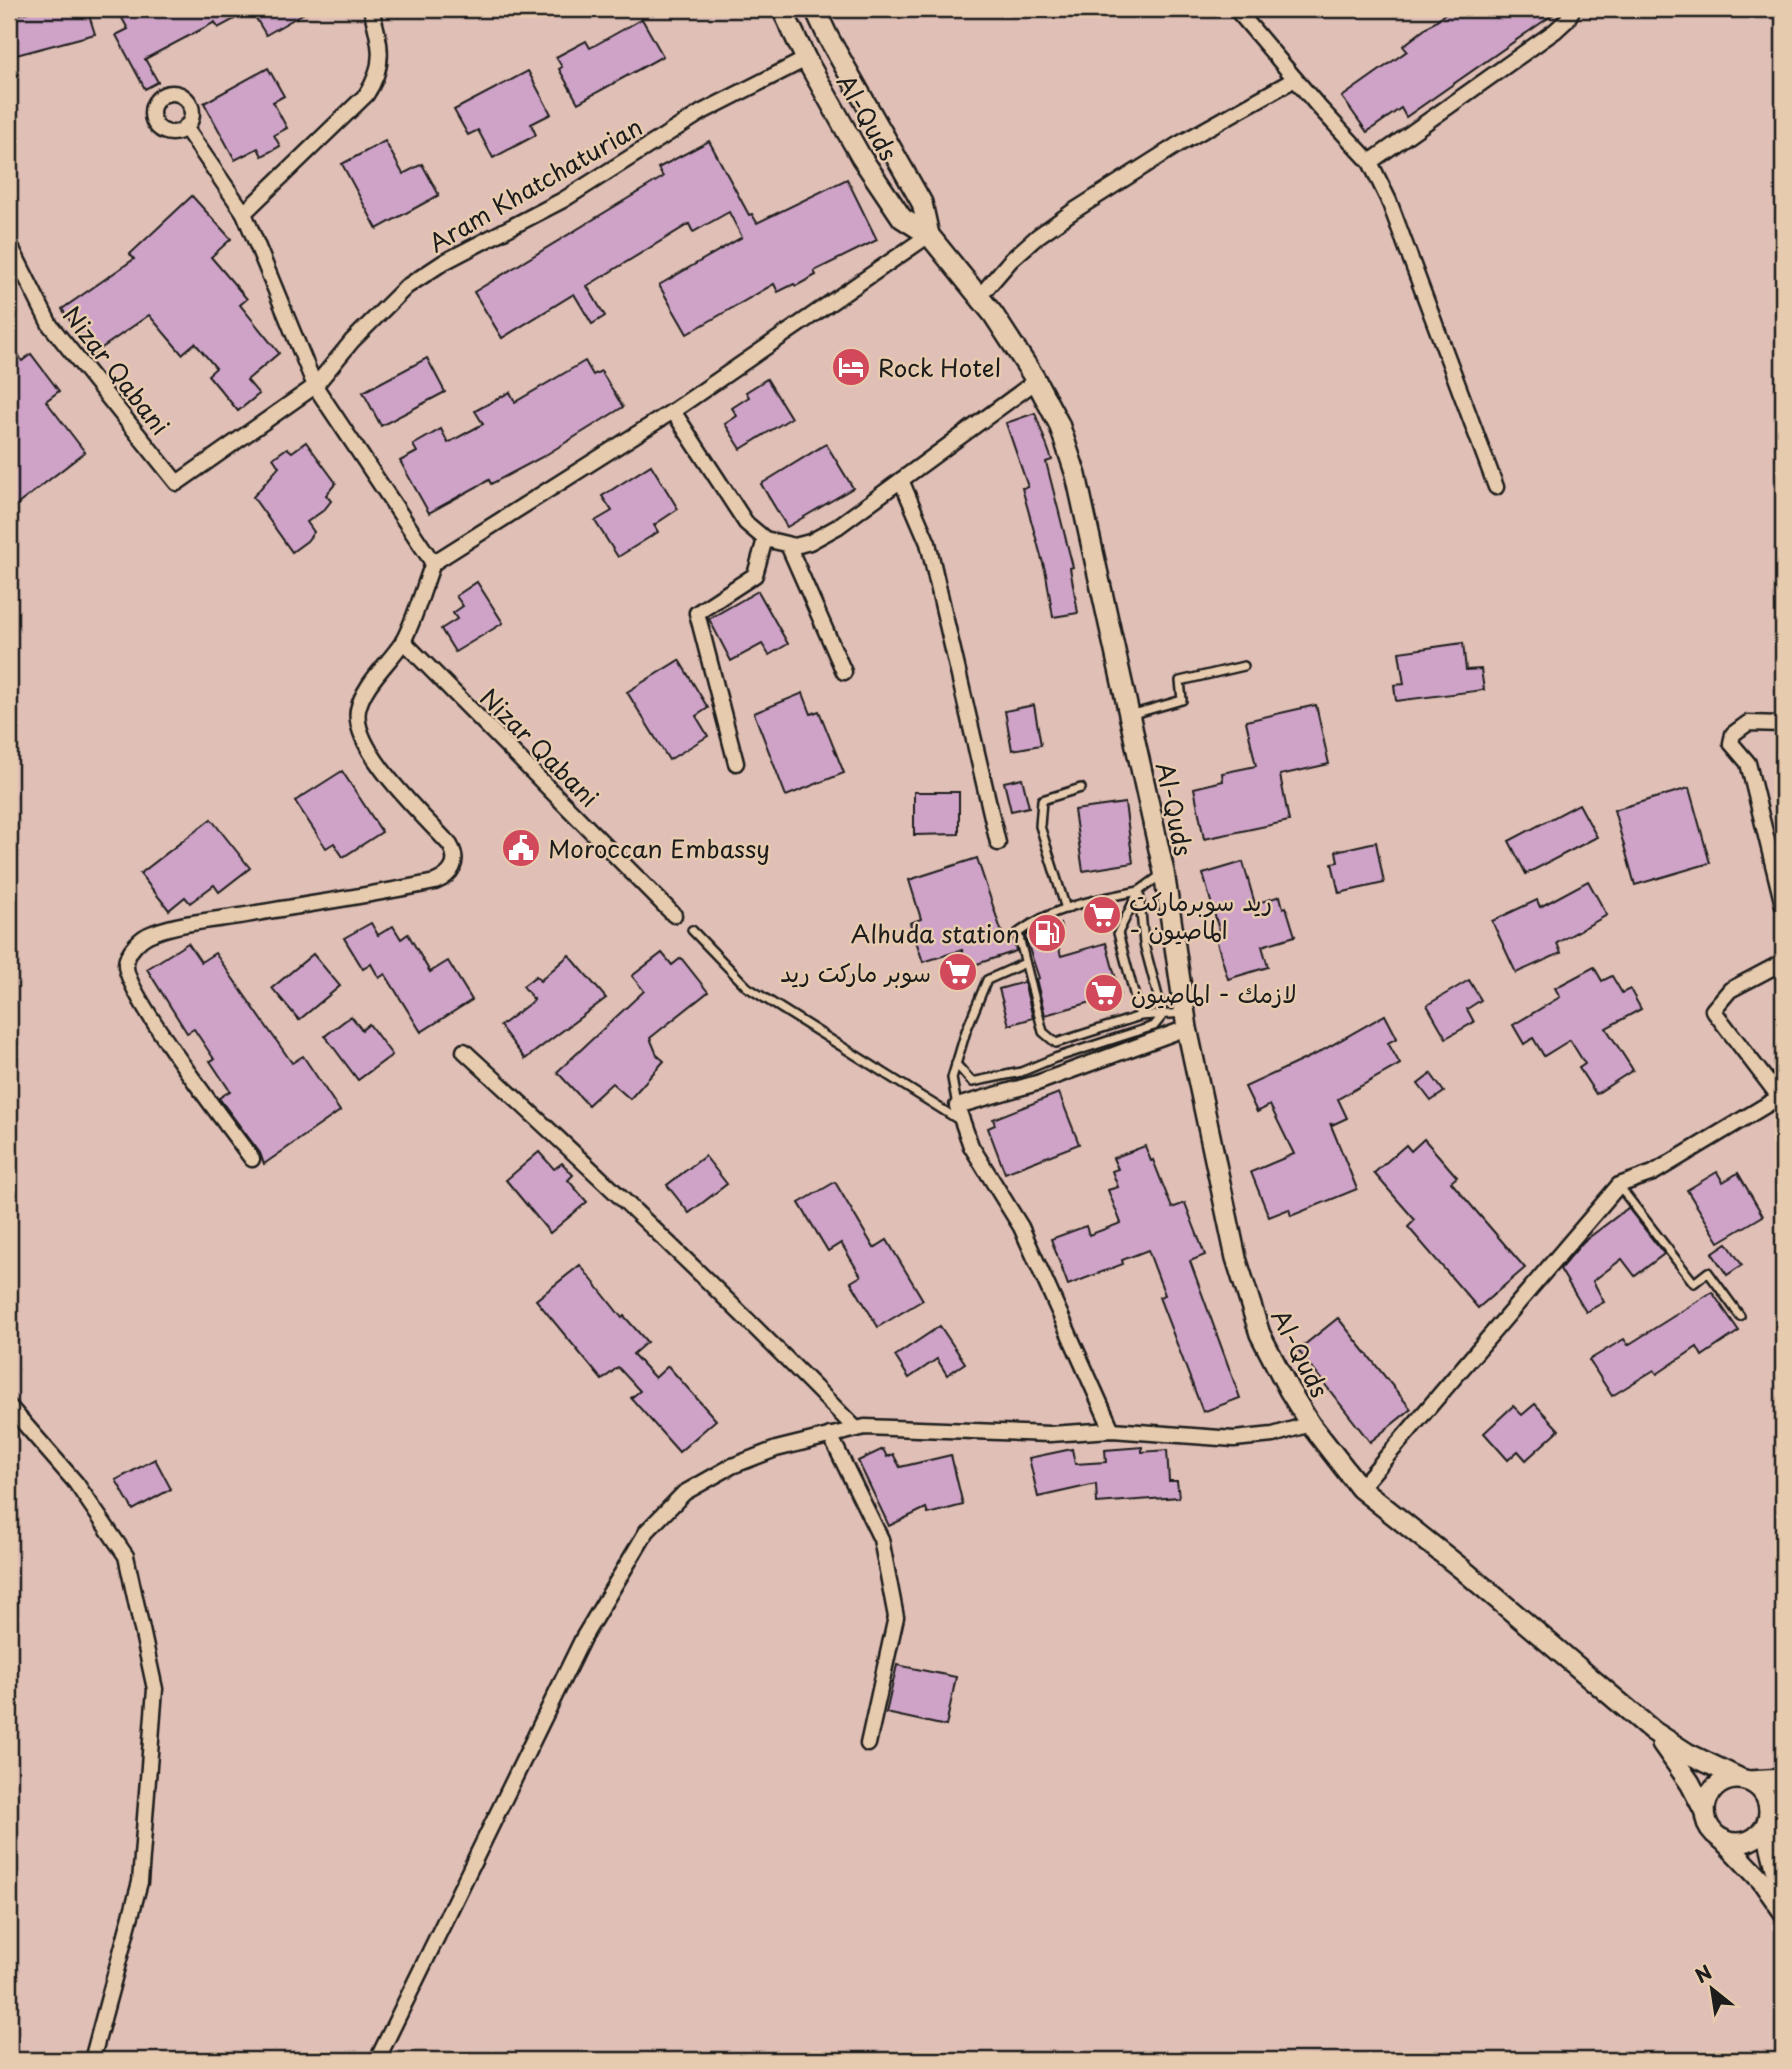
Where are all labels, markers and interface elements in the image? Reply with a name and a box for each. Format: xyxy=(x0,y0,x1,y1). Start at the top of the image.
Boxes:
street label: Al-Quds xyxy=(829,67,907,167)
street label: Aram Khatchaturian xyxy=(422,108,648,260)
street label: Nizar Qabani xyxy=(55,298,179,442)
hotel icon: Rock Hotel xyxy=(830,346,872,388)
place label: Rock Hotel xyxy=(878,349,1001,385)
street label: Nizar Qabani xyxy=(473,680,607,814)
street label: Al-Quds xyxy=(1148,759,1202,859)
public building icon: Moroccan Embassy xyxy=(500,827,542,869)
place label: Moroccan Embassy xyxy=(548,830,770,866)
place label: ريد سوبرماركت - الماصيون xyxy=(1129,883,1272,947)
supermarket icon: ريد سوبرماركت - الماصيون xyxy=(1081,894,1123,936)
fuel station icon: Alhuda station xyxy=(1026,912,1068,954)
place label: Alhuda station xyxy=(851,915,1020,951)
supermarket icon: سوبر ماركت ريد xyxy=(937,951,979,993)
place label: سوبر ماركت ريد xyxy=(780,954,931,990)
supermarket icon: لازمك - الماصيون xyxy=(1083,972,1125,1014)
place label: لازمك - الماصيون xyxy=(1131,975,1297,1011)
street label: Al-Quds xyxy=(1263,1303,1339,1403)
north arrow xyxy=(1676,1954,1746,2024)
text: N xyxy=(1689,1958,1717,1989)

